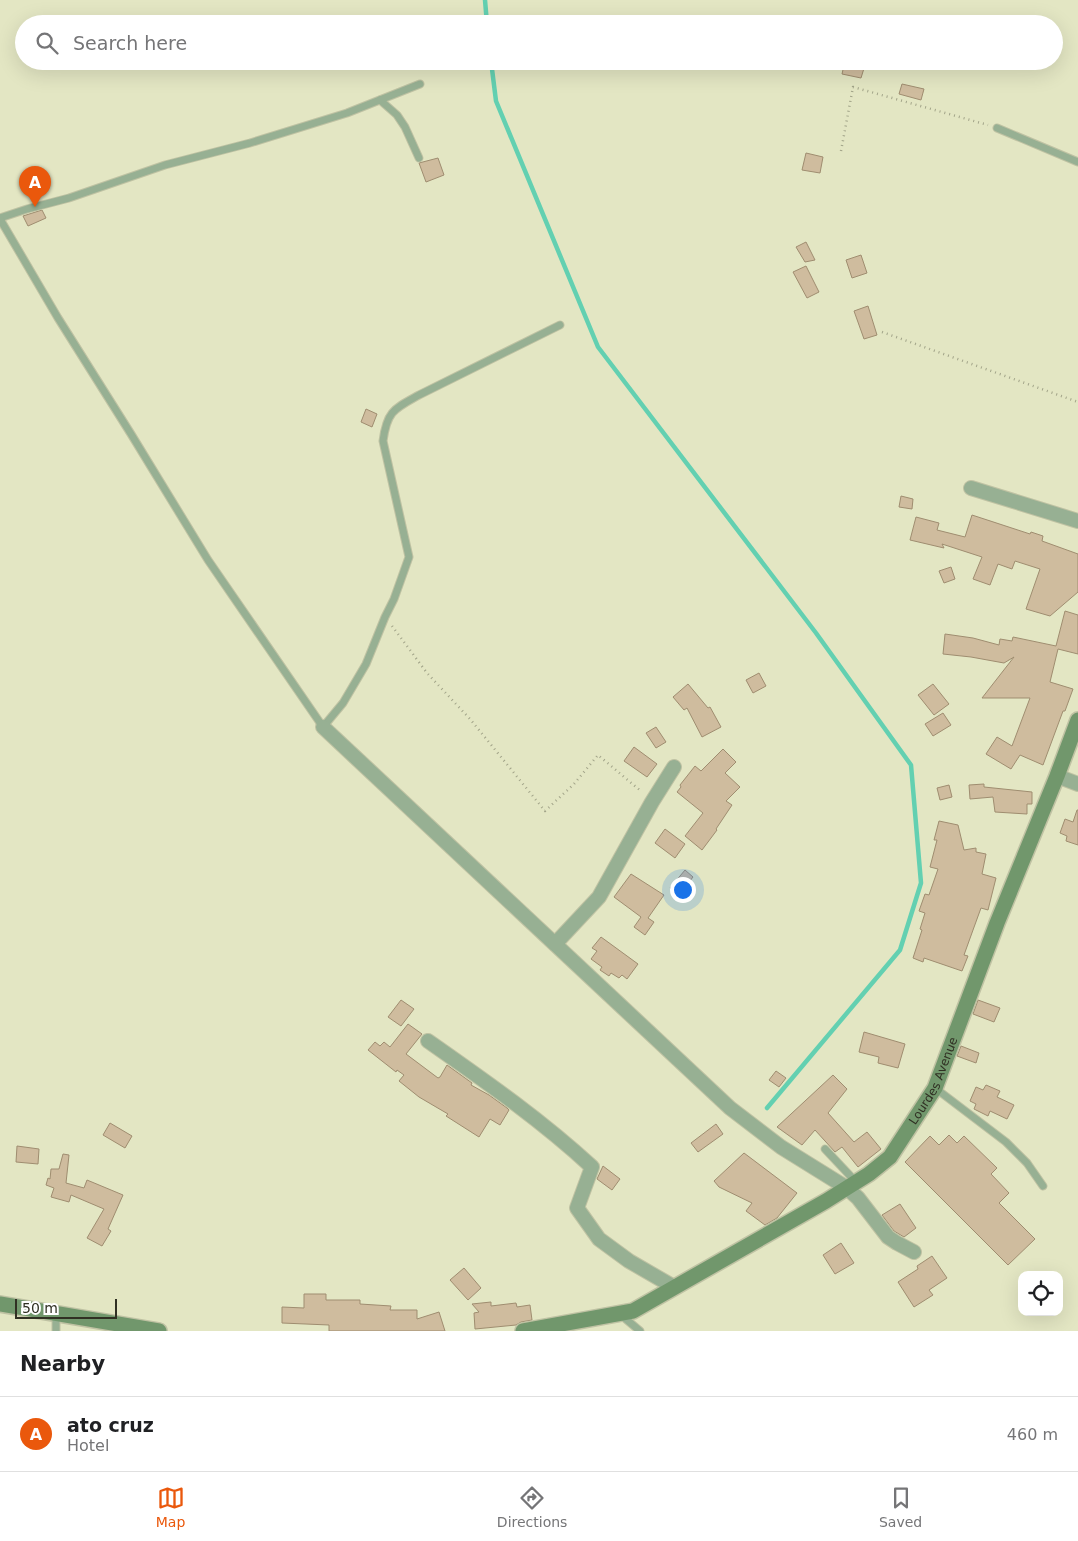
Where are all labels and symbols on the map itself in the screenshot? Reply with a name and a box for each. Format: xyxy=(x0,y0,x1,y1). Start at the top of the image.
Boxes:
pin: A xyxy=(19,166,51,207)
your location xyxy=(670,877,696,903)
street label: Lourdes Avenue xyxy=(906,1035,960,1127)
scale bar xyxy=(15,1296,118,1319)

